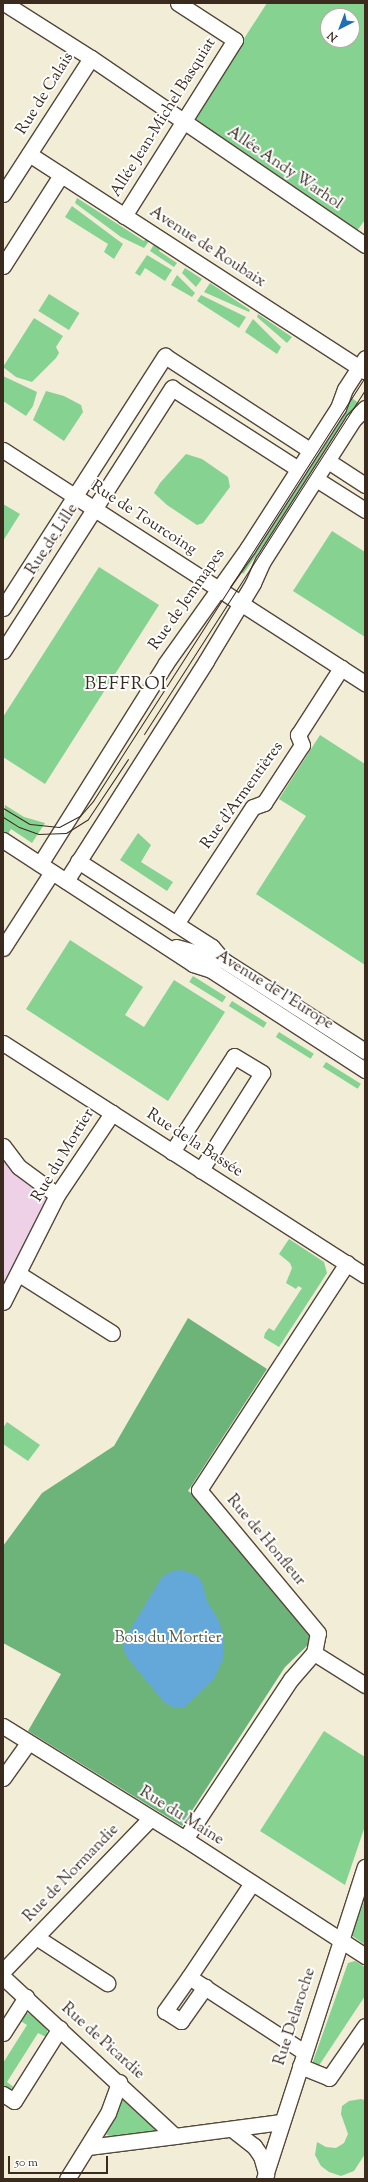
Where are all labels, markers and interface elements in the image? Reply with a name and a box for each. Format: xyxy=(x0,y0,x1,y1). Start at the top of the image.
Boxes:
north arrow xyxy=(320,8,360,48)
text: N xyxy=(324,27,341,45)
street label: Allée Jean-Michel Basquiat xyxy=(107,35,221,201)
street label: Rue de Calais xyxy=(13,49,79,139)
street label: Allée Andy Warhol xyxy=(223,123,345,215)
street label: Avenue de Roubaix xyxy=(145,203,269,293)
street label: Rue de Tourcoing xyxy=(86,478,200,560)
street label: Rue de Lille xyxy=(23,501,83,579)
street label: Rue de Jemmapes xyxy=(146,546,230,654)
district label: BEFFROI xyxy=(85,674,167,696)
street label: Rue d'Armentières xyxy=(198,739,288,853)
street label: Avenue de l'Europe xyxy=(212,947,336,1035)
street label: Rue du Mortier xyxy=(29,1106,99,1206)
street label: Rue de la Bassée xyxy=(142,1106,246,1182)
street label: Rue de Honfleur xyxy=(221,1492,309,1590)
park label: Bois du Mortier xyxy=(114,1629,222,1649)
street label: Rue du Maine xyxy=(135,1783,227,1851)
street label: Rue de Normandie xyxy=(20,1821,124,1927)
street label: Rue Delaroche xyxy=(271,1966,321,2068)
street label: Rue de Picardie xyxy=(56,2000,148,2084)
scale bar xyxy=(10,2148,110,2174)
text: 50 m xyxy=(15,2154,38,2172)

